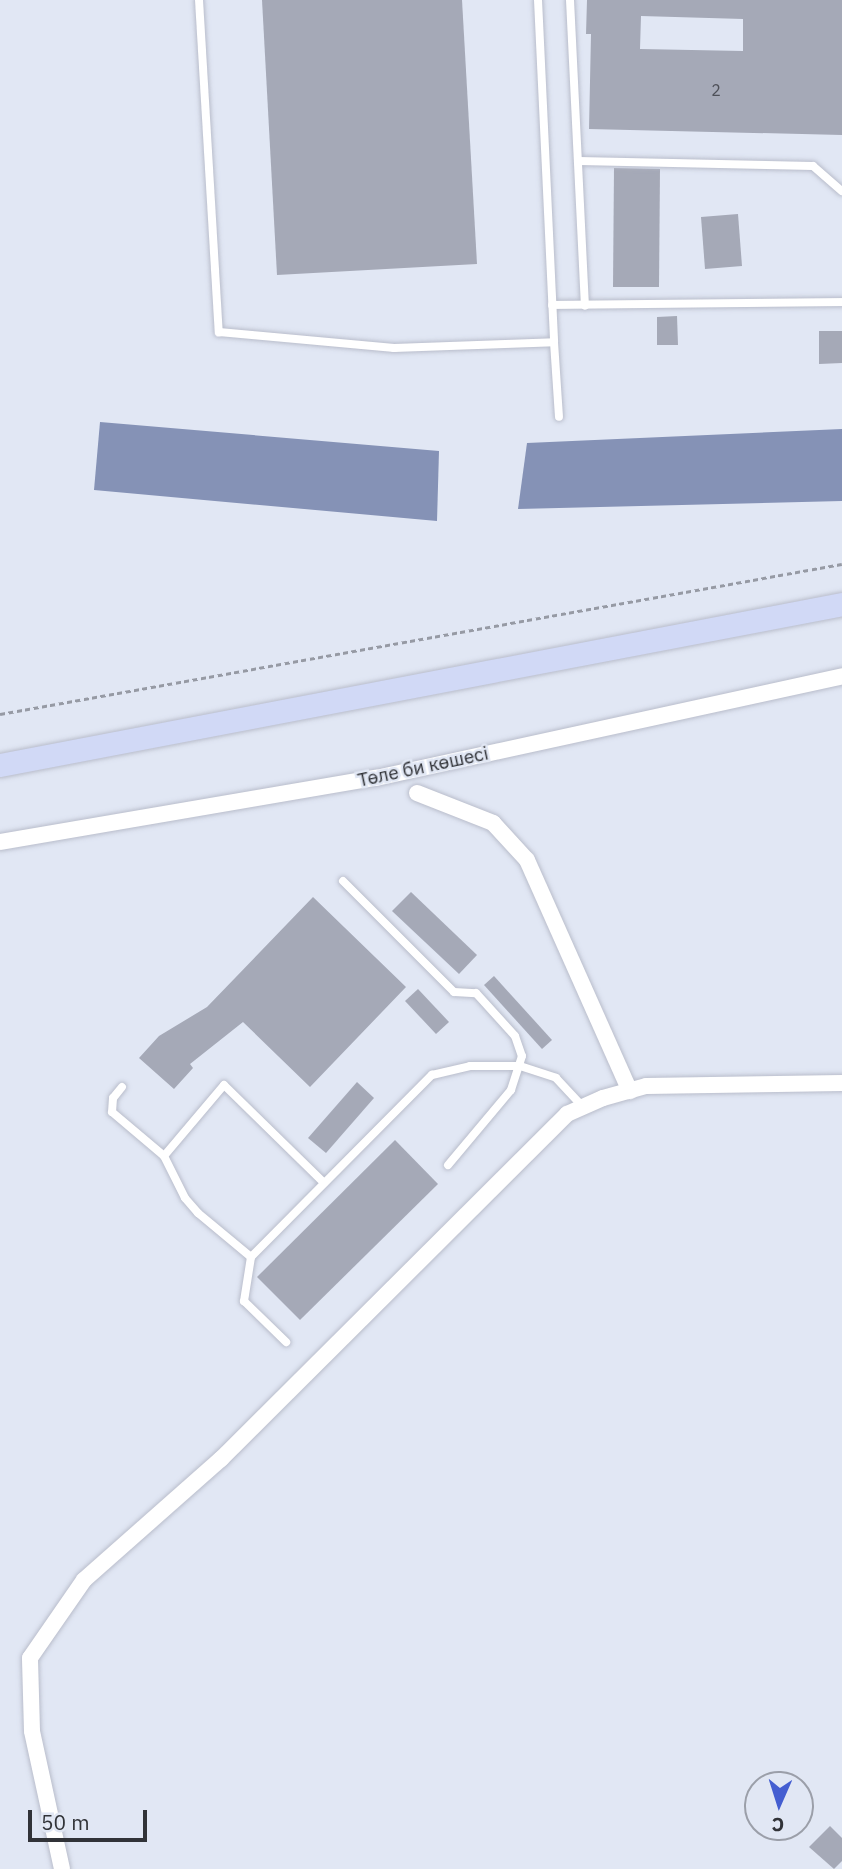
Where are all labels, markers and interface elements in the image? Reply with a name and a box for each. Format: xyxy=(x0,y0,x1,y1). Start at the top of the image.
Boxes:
house number: 2 xyxy=(711,80,721,100)
street label: Төле би көшесі xyxy=(356,742,490,792)
north arrow xyxy=(744,1771,814,1841)
scale bar xyxy=(32,1796,150,1840)
text: 50 m xyxy=(41,1808,90,1836)
text: С xyxy=(771,1813,785,1837)

